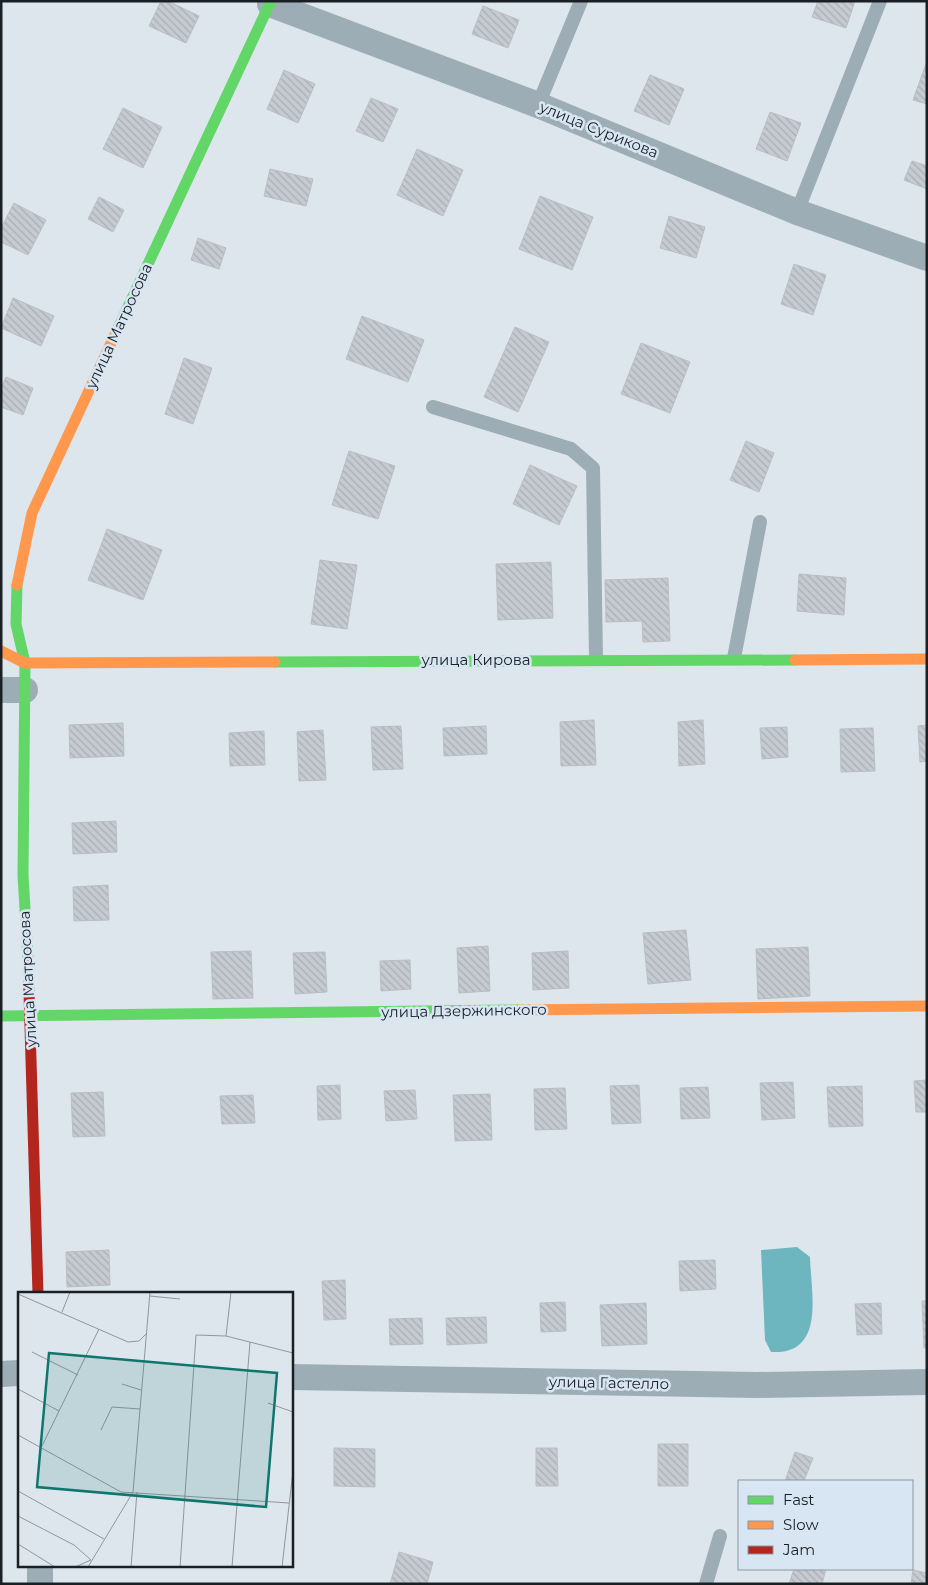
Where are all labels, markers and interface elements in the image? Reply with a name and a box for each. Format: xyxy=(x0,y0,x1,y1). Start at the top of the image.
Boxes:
street label: улица Сурикова xyxy=(536,97,661,162)
street label: улица Матросова xyxy=(81,260,156,393)
street label: улица Кирова xyxy=(420,650,531,669)
street label: улица Матросова xyxy=(14,910,41,1049)
street label: улица Дзержинского xyxy=(380,1000,547,1021)
inset map xyxy=(18,1292,292,1568)
street label: улица Гастелло xyxy=(548,1372,669,1393)
legend xyxy=(738,1480,913,1570)
text: Fast xyxy=(783,1490,814,1509)
text: Slow xyxy=(783,1515,819,1534)
text: Jam xyxy=(782,1540,815,1559)

